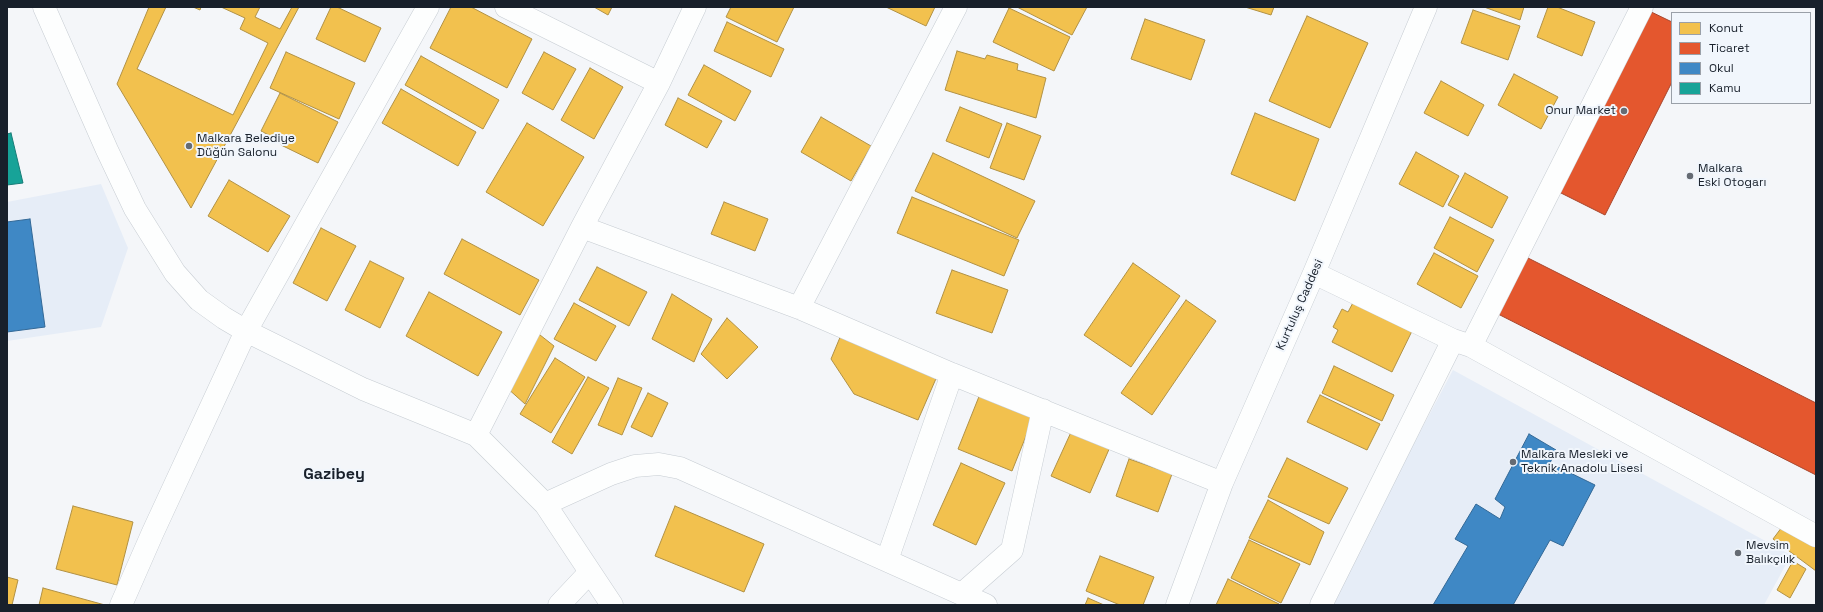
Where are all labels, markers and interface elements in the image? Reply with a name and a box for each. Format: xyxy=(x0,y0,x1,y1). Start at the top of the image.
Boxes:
legend xyxy=(1671,12,1811,104)
text: Konut xyxy=(1709,20,1744,36)
text: Ticaret xyxy=(1709,40,1750,56)
text: Okul xyxy=(1709,60,1734,76)
text: Kamu xyxy=(1709,80,1741,96)
place label: Onur Market xyxy=(1545,104,1616,118)
marker: Onur Market xyxy=(1619,106,1629,116)
place label: Malkara Belediye Düğün Salonu xyxy=(197,132,295,160)
marker: Malkara Belediye Düğün Salonu xyxy=(184,141,194,151)
place label: Malkara Eski Otogarı xyxy=(1698,162,1766,190)
marker: Malkara Eski Otogarı xyxy=(1685,171,1695,181)
street label: Kurtuluş Caddesi xyxy=(1274,257,1326,353)
place label: Malkara Mesleki ve Teknik Anadolu Lisesi xyxy=(1521,448,1643,476)
marker: Malkara Mesleki ve Teknik Anadolu Lisesi xyxy=(1508,457,1518,467)
district label: Gazibey xyxy=(303,465,365,485)
place label: Mevsim Balıkçılık xyxy=(1746,539,1795,567)
marker: Mevsim Balıkçılık xyxy=(1733,548,1743,558)

